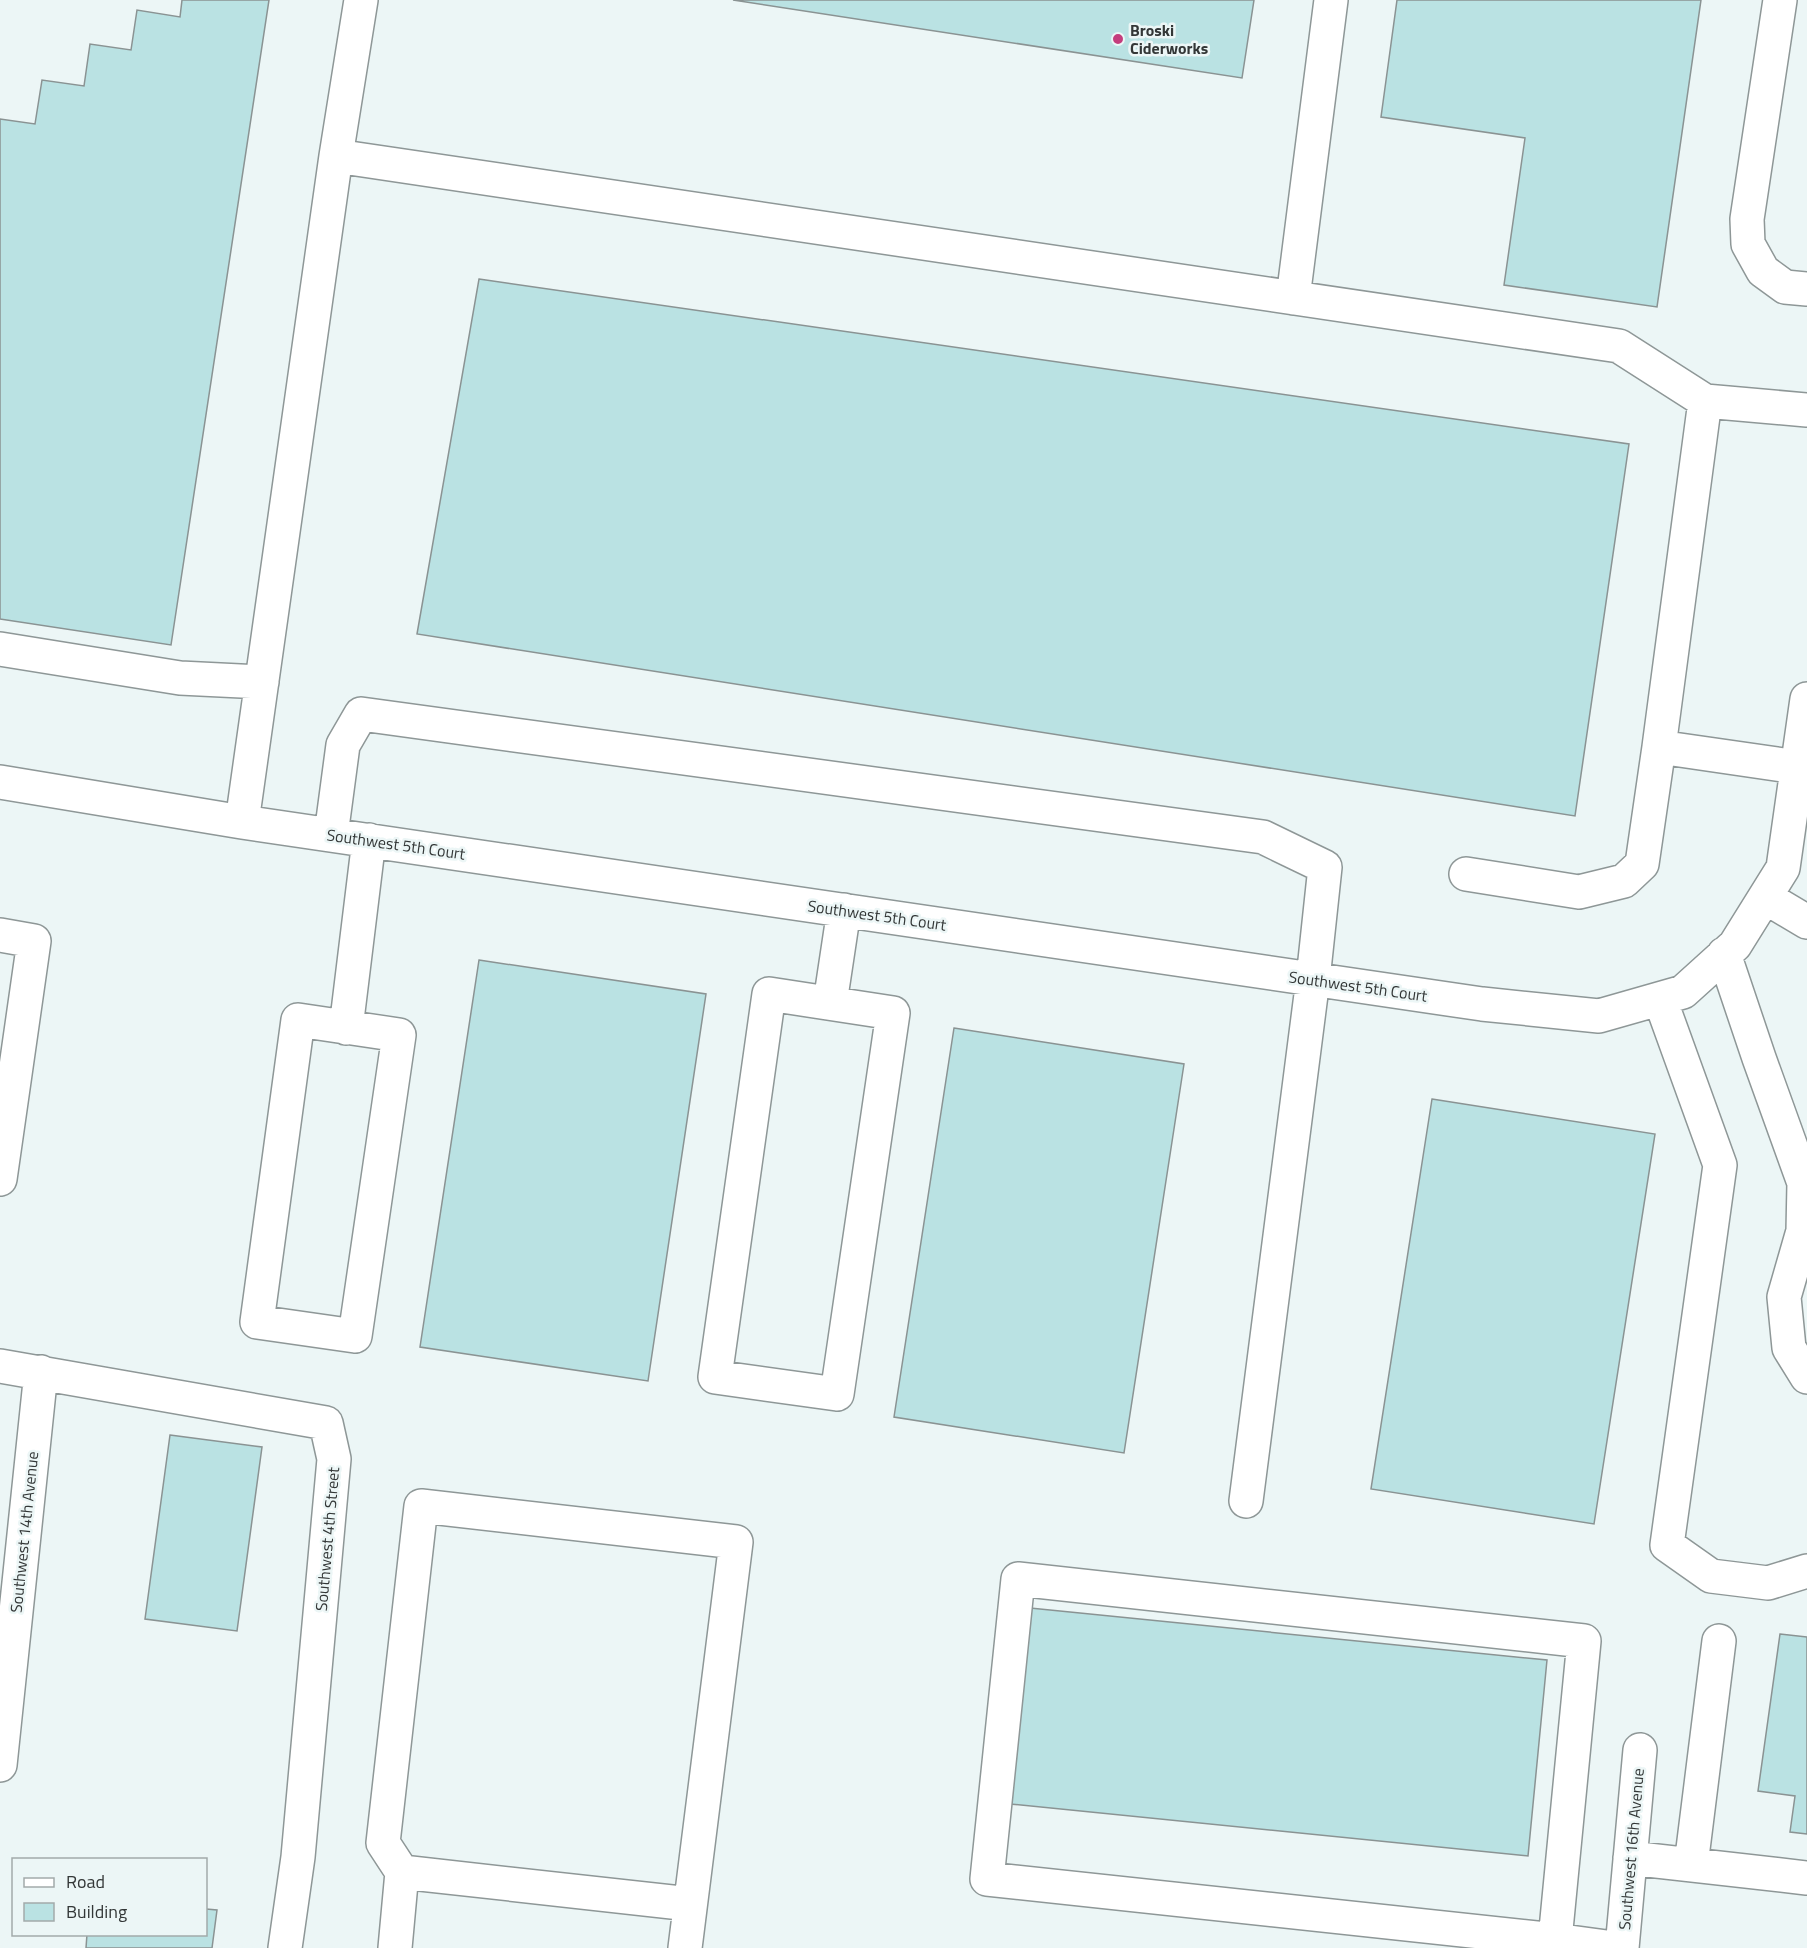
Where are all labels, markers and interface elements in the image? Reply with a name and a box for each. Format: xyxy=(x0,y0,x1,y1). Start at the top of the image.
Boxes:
place label: Broski Ciderworks xyxy=(1130,18,1208,60)
marker: Broski Ciderworks xyxy=(1111,32,1125,46)
street label: Southwest 5th Court xyxy=(325,822,467,866)
street label: Southwest 5th Court xyxy=(806,893,948,937)
street label: Southwest 5th Court xyxy=(1287,964,1429,1008)
street label: Southwest 14th Avenue xyxy=(4,1450,44,1614)
street label: Southwest 4th Street xyxy=(309,1466,345,1612)
street label: Southwest 16th Avenue xyxy=(1612,1767,1650,1931)
legend xyxy=(12,1858,207,1936)
text: Road xyxy=(66,1868,105,1895)
text: Building xyxy=(66,1898,127,1925)

